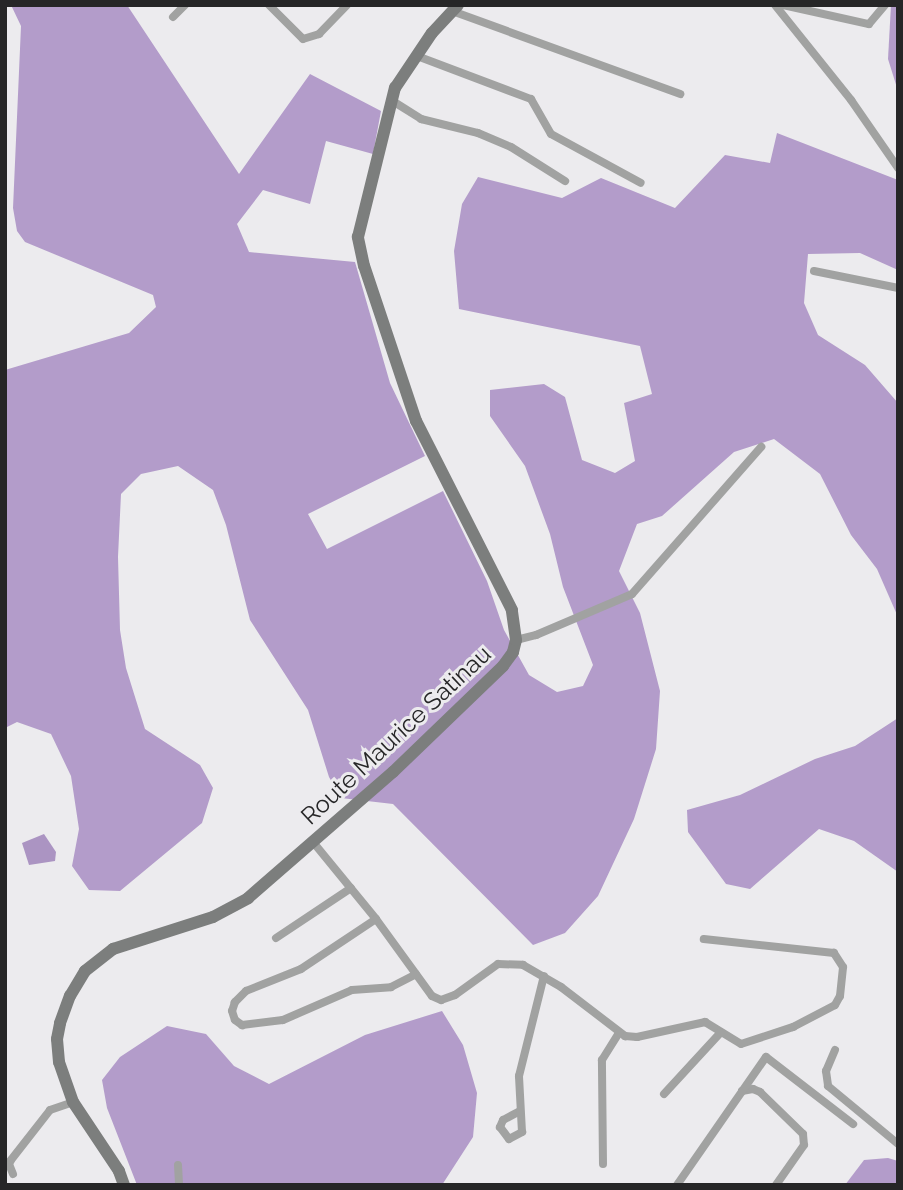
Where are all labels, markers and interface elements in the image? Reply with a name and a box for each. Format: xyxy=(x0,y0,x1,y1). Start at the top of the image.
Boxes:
street label: Route Maurice Satinau xyxy=(295,639,497,831)

